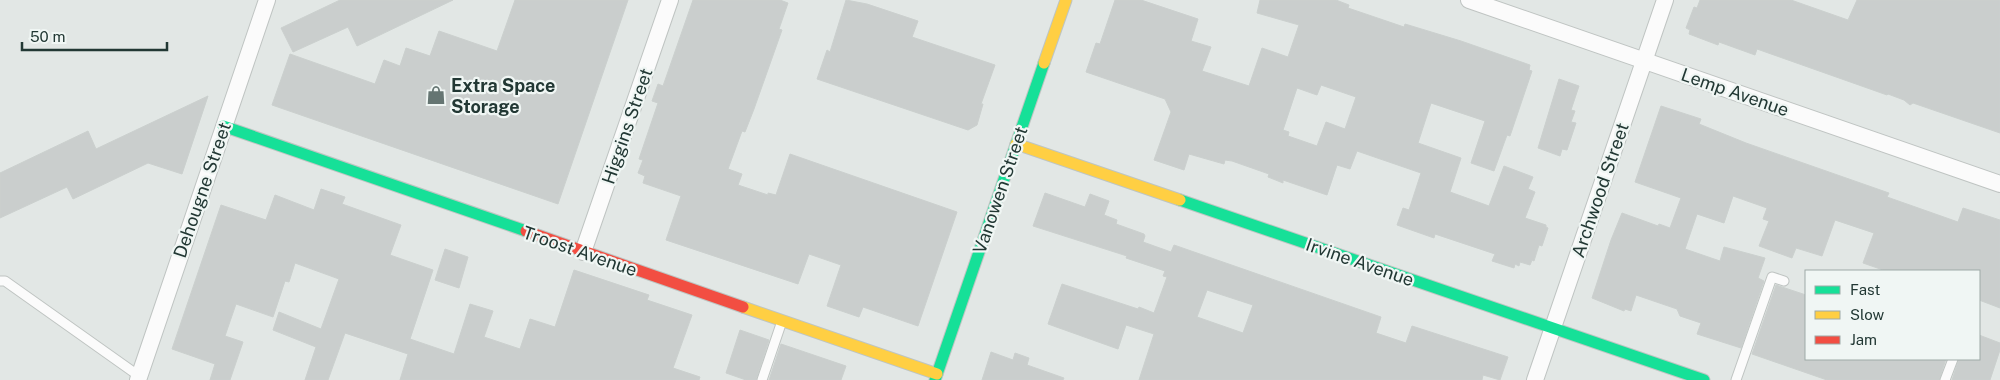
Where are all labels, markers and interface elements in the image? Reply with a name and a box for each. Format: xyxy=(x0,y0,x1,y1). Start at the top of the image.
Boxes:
scale bar xyxy=(22,20,168,52)
text: 50 m xyxy=(30,28,65,45)
street label: Lemp Avenue xyxy=(1678,64,1792,120)
street label: Higgins Street xyxy=(597,65,657,187)
place label: Extra Space Storage xyxy=(451,75,555,117)
shop icon: Extra Space Storage xyxy=(425,84,447,106)
street label: Dehougne Street xyxy=(169,119,235,261)
street label: Archwood Street xyxy=(1567,120,1633,260)
street label: Vanowen Street xyxy=(968,124,1032,256)
street label: Troost Avenue xyxy=(520,222,640,280)
street label: Irvine Avenue xyxy=(1303,234,1417,290)
legend xyxy=(1805,270,1980,360)
text: Fast xyxy=(1850,281,1880,298)
text: Slow xyxy=(1850,306,1885,323)
text: Jam xyxy=(1850,331,1877,348)

